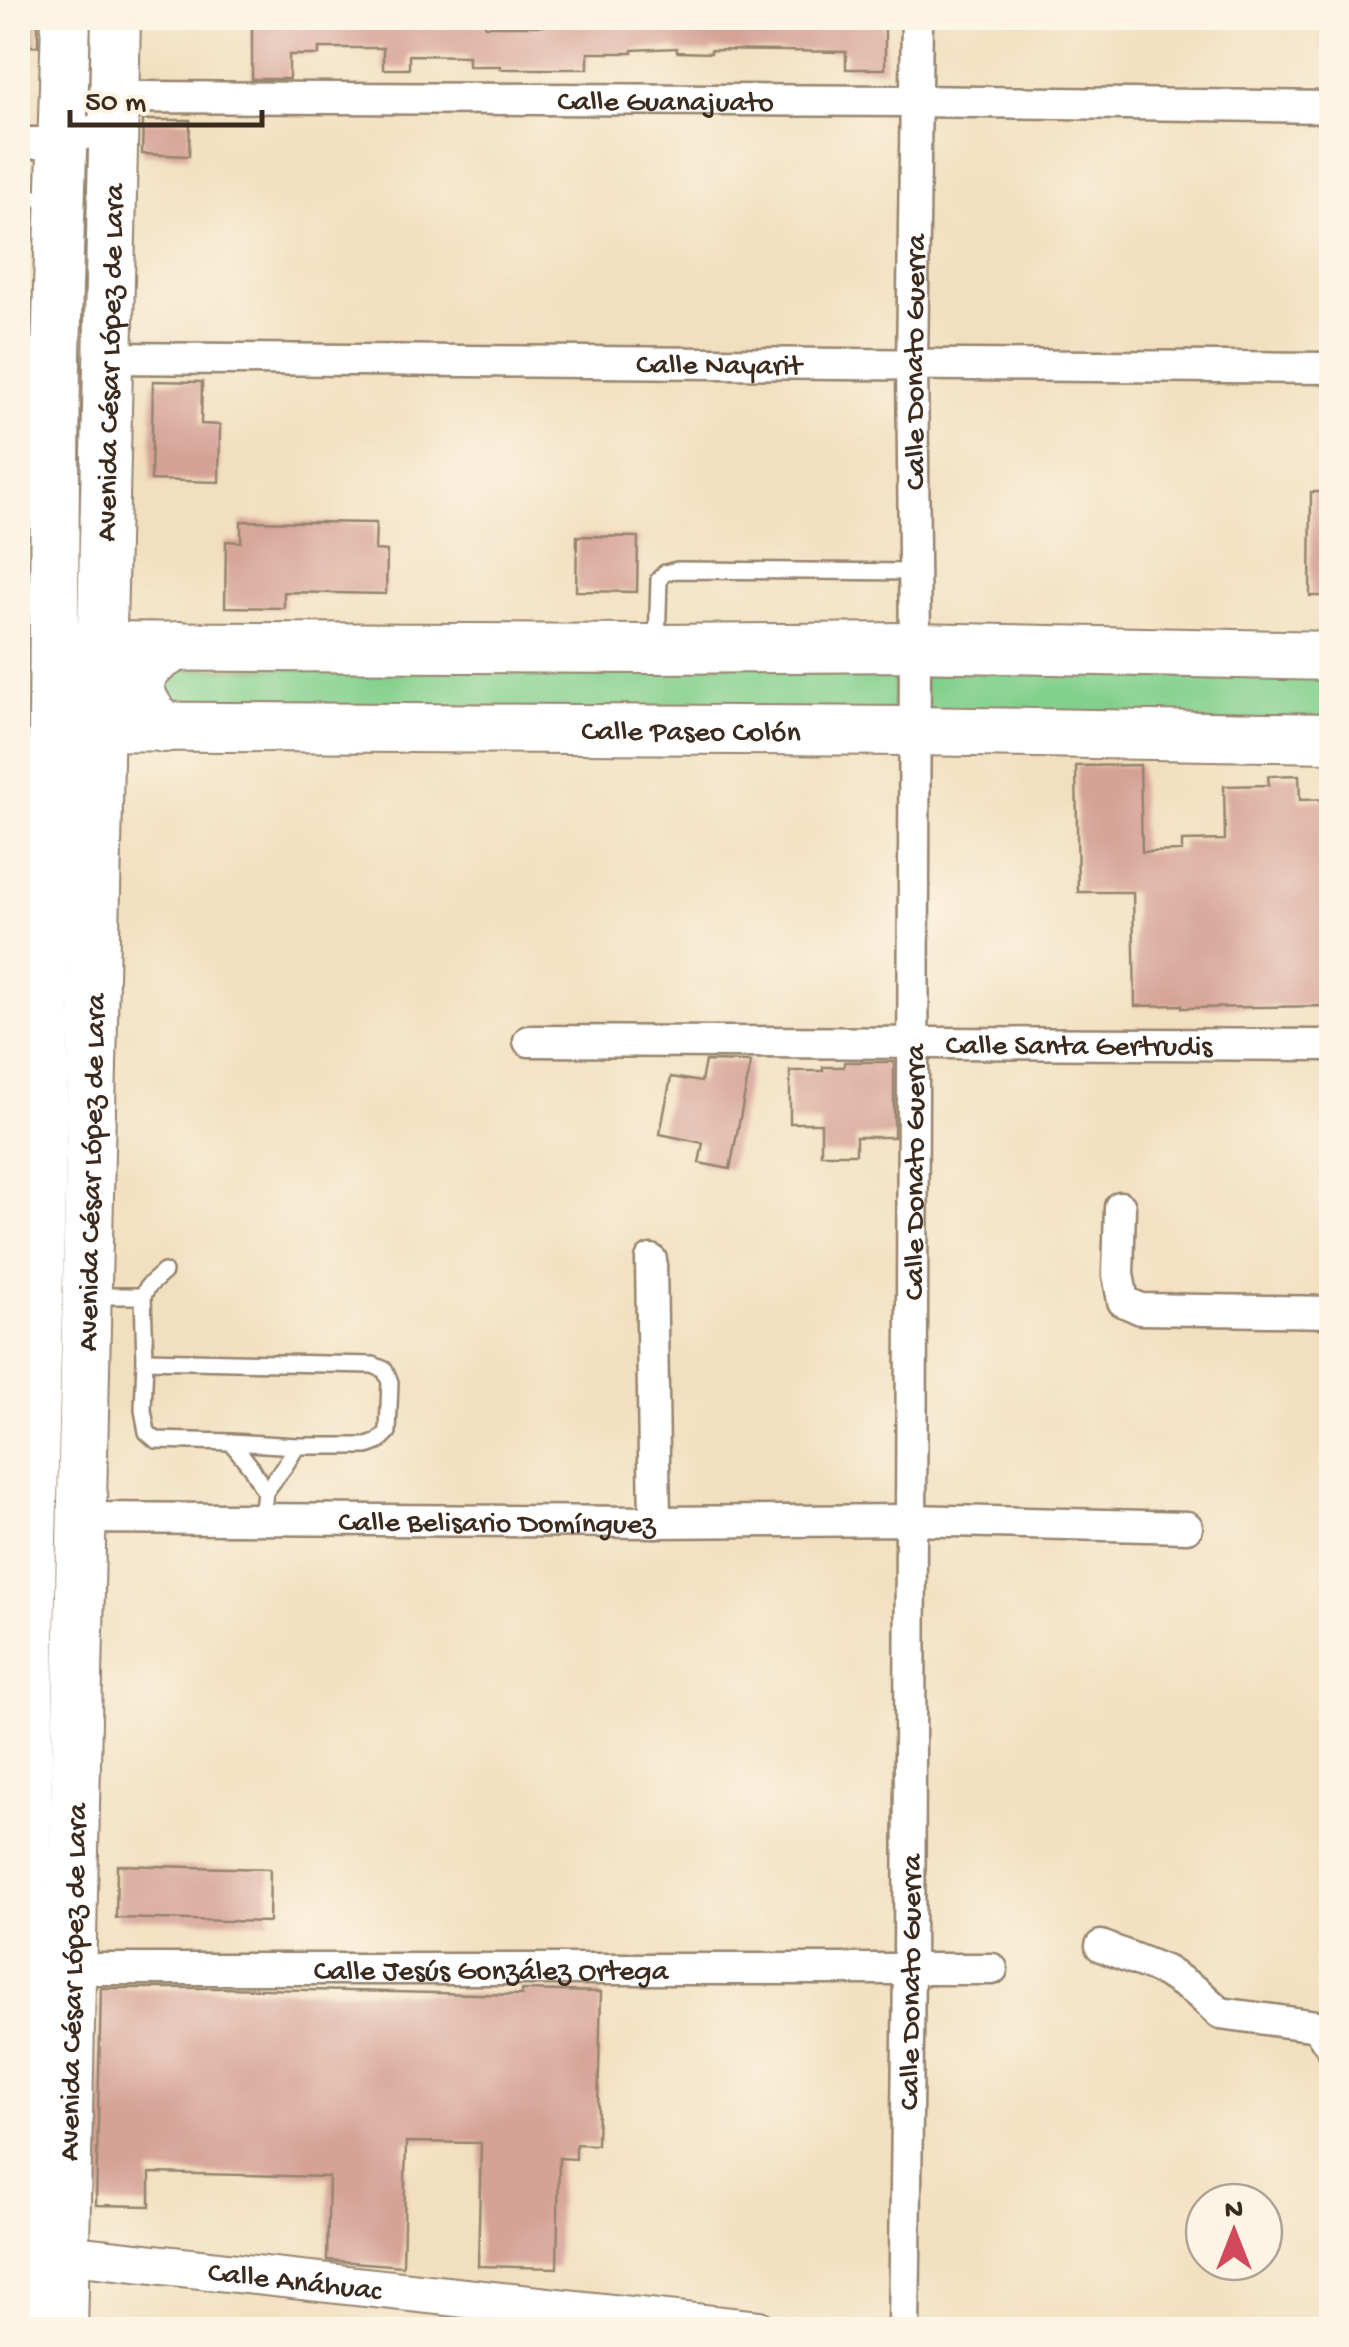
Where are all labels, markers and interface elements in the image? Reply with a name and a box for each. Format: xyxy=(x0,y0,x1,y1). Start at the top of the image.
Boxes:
scale bar xyxy=(70,65,262,127)
street label: Calle Guanajuato xyxy=(557,86,774,122)
text: 50 m xyxy=(85,87,146,122)
street label: Avenida César López de Lara xyxy=(91,182,134,542)
street label: Calle Donato Guerra xyxy=(899,232,936,490)
street label: Calle Nayarit xyxy=(636,349,805,386)
street label: Calle Paseo Colón xyxy=(581,716,801,752)
street label: Avenida César López de Lara xyxy=(72,992,116,1352)
street label: Calle Santa Gertrudis xyxy=(946,1030,1213,1066)
street label: Calle Donato Guerra xyxy=(899,1043,935,1300)
street label: Calle Belisario Domínguez xyxy=(338,1507,657,1544)
street label: Avenida César López de Lara xyxy=(54,1801,97,2162)
street label: Calle Donato Guerra xyxy=(894,1853,932,2110)
street label: Calle Jesús González Ortega xyxy=(314,1956,670,1991)
north arrow xyxy=(1184,2182,1284,2282)
text: N xyxy=(1225,2195,1243,2228)
street label: Calle Anáhuac xyxy=(206,2257,385,2311)

